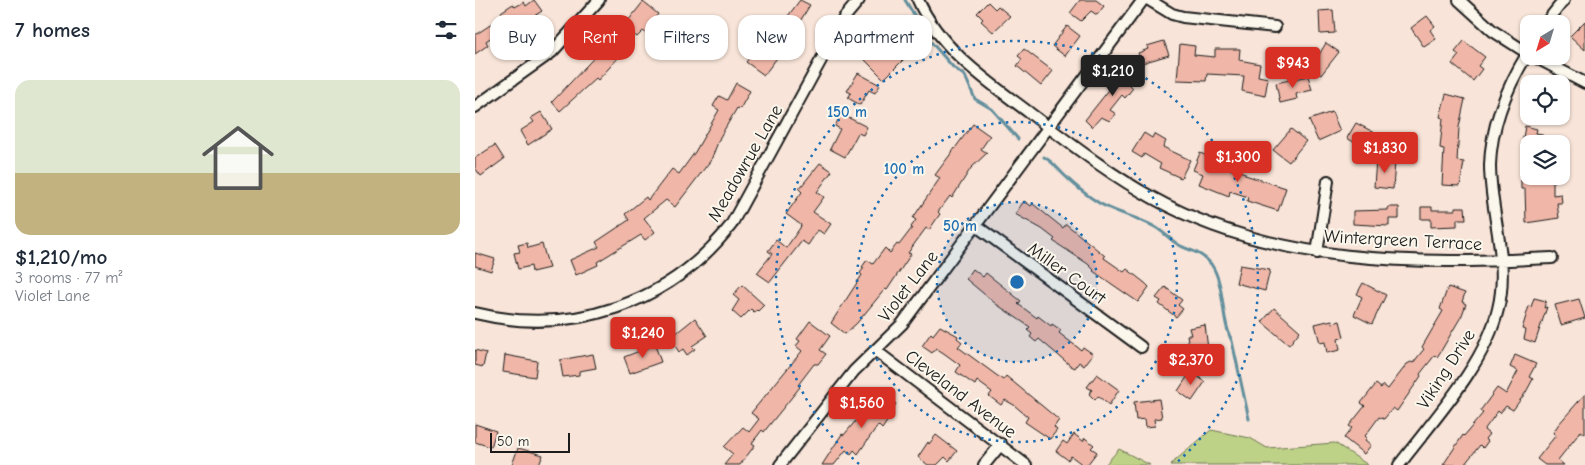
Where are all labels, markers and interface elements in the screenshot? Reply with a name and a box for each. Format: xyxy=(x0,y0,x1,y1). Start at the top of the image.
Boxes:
chip: Buy xyxy=(490,15,554,60)
chip: Rent xyxy=(564,15,635,60)
chip: Filters xyxy=(645,15,728,60)
chip: New xyxy=(738,15,805,60)
chip: Apartment xyxy=(815,15,932,60)
north arrow xyxy=(1520,15,1570,65)
map controls xyxy=(1520,15,1570,185)
icon: filters xyxy=(432,16,460,44)
text: 7 homes xyxy=(15,18,90,42)
pin: $943 xyxy=(1263,46,1323,89)
pin: $1,210 xyxy=(1072,54,1154,97)
text: $943 xyxy=(1276,54,1310,72)
text: $1,210 xyxy=(1092,62,1134,80)
button: locate xyxy=(1520,75,1570,125)
street label: Meadowrue Lane xyxy=(703,101,787,225)
text: 150 m xyxy=(827,103,867,121)
icon: home xyxy=(193,113,283,203)
pin: $1,830 xyxy=(1344,132,1426,174)
button: layers xyxy=(1520,135,1570,185)
text: $1,830 xyxy=(1363,139,1407,157)
pin: $1,300 xyxy=(1197,140,1279,183)
text: $1,300 xyxy=(1215,148,1261,166)
text: 100 m xyxy=(884,160,924,178)
text: 50 m xyxy=(943,217,977,235)
street label: Wintergreen Terrace xyxy=(1323,226,1482,255)
street label: Miller Court xyxy=(1024,238,1110,309)
text: $1,210/mo xyxy=(15,245,107,269)
street label: Violet Lane xyxy=(874,247,943,326)
text: 3 rooms · 77 m² xyxy=(15,269,123,287)
centre of rings xyxy=(1008,273,1026,291)
text: Violet Lane xyxy=(15,287,90,305)
pin: $1,240 xyxy=(602,316,684,359)
text: $1,240 xyxy=(621,324,665,342)
street label: Viking Drive xyxy=(1413,325,1480,413)
pin: $2,370 xyxy=(1150,344,1232,386)
street label: Cleveland Avenue xyxy=(901,346,1020,443)
text: $2,370 xyxy=(1169,351,1213,369)
pin: $1,560 xyxy=(821,386,903,429)
text: $1,560 xyxy=(840,394,885,412)
scale bar xyxy=(490,430,570,453)
text: 50 m xyxy=(497,433,529,450)

